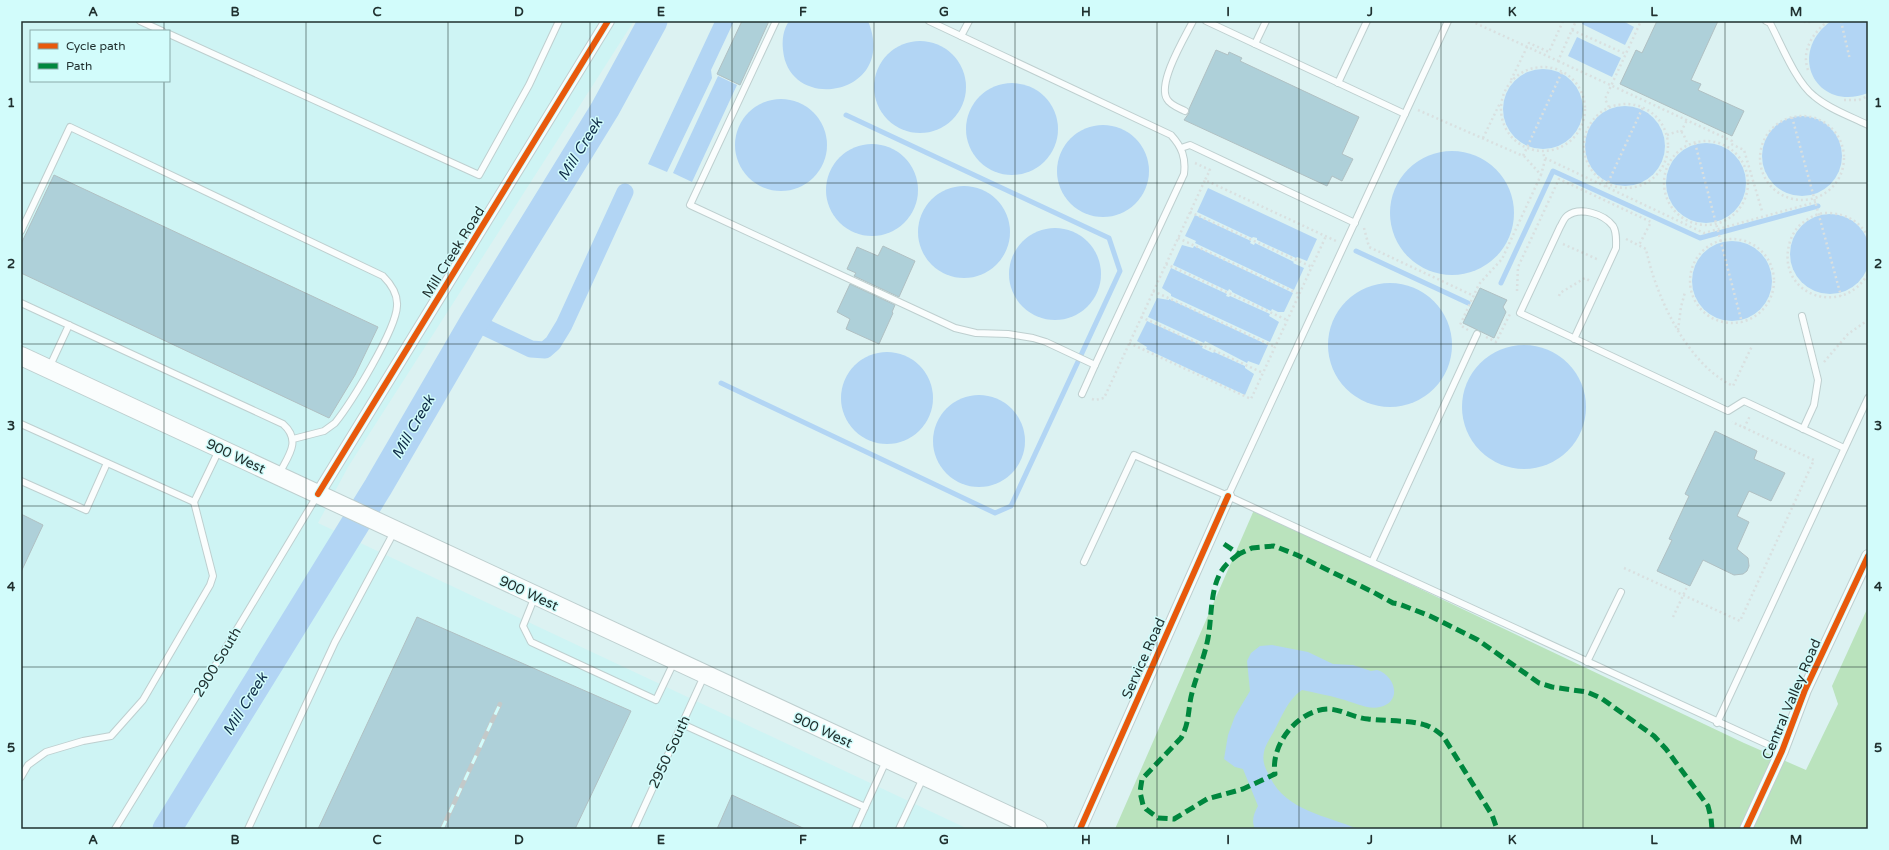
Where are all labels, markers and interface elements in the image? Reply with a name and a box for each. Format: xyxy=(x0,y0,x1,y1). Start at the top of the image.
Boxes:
text: A xyxy=(88,4,98,20)
text: B xyxy=(230,4,240,20)
text: C xyxy=(372,4,382,20)
text: D xyxy=(514,4,524,20)
text: E xyxy=(657,4,665,20)
text: F xyxy=(799,4,807,20)
text: G xyxy=(939,4,949,20)
text: H xyxy=(1081,4,1091,20)
text: I xyxy=(1226,4,1230,20)
text: J xyxy=(1366,4,1373,20)
text: K xyxy=(1508,4,1517,20)
text: L xyxy=(1650,4,1658,20)
text: M xyxy=(1790,4,1802,20)
legend xyxy=(30,30,170,82)
text: Cycle path xyxy=(66,39,125,53)
text: Path xyxy=(66,59,92,73)
text: 1 xyxy=(7,95,15,111)
text: 1 xyxy=(1874,95,1882,111)
water label: Mill Creek xyxy=(554,113,607,184)
street label: Mill Creek Road xyxy=(419,203,488,301)
text: 2 xyxy=(7,256,15,272)
text: 2 xyxy=(1874,256,1882,272)
water label: Mill Creek xyxy=(388,390,439,462)
text: 3 xyxy=(7,418,15,434)
text: 3 xyxy=(1874,418,1882,434)
street label: 900 West xyxy=(203,435,269,478)
street label: 900 West xyxy=(496,572,562,615)
text: 4 xyxy=(7,579,16,595)
text: 4 xyxy=(1874,579,1883,595)
street label: Service Road xyxy=(1118,615,1169,701)
street label: 2900 South xyxy=(190,624,245,700)
street label: Central Valley Road xyxy=(1758,636,1825,762)
water label: Mill Creek xyxy=(219,668,272,739)
street label: 900 West xyxy=(790,709,856,752)
street label: 2950 South xyxy=(645,713,694,791)
text: 5 xyxy=(7,740,15,756)
text: 5 xyxy=(1874,740,1882,756)
text: A xyxy=(88,832,98,848)
text: B xyxy=(230,832,240,848)
text: C xyxy=(372,832,382,848)
text: D xyxy=(514,832,524,848)
text: E xyxy=(657,832,665,848)
text: F xyxy=(799,832,807,848)
text: G xyxy=(939,832,949,848)
text: H xyxy=(1081,832,1091,848)
text: I xyxy=(1226,832,1230,848)
text: J xyxy=(1366,832,1373,848)
text: K xyxy=(1508,832,1517,848)
text: L xyxy=(1650,832,1658,848)
text: M xyxy=(1790,832,1802,848)

